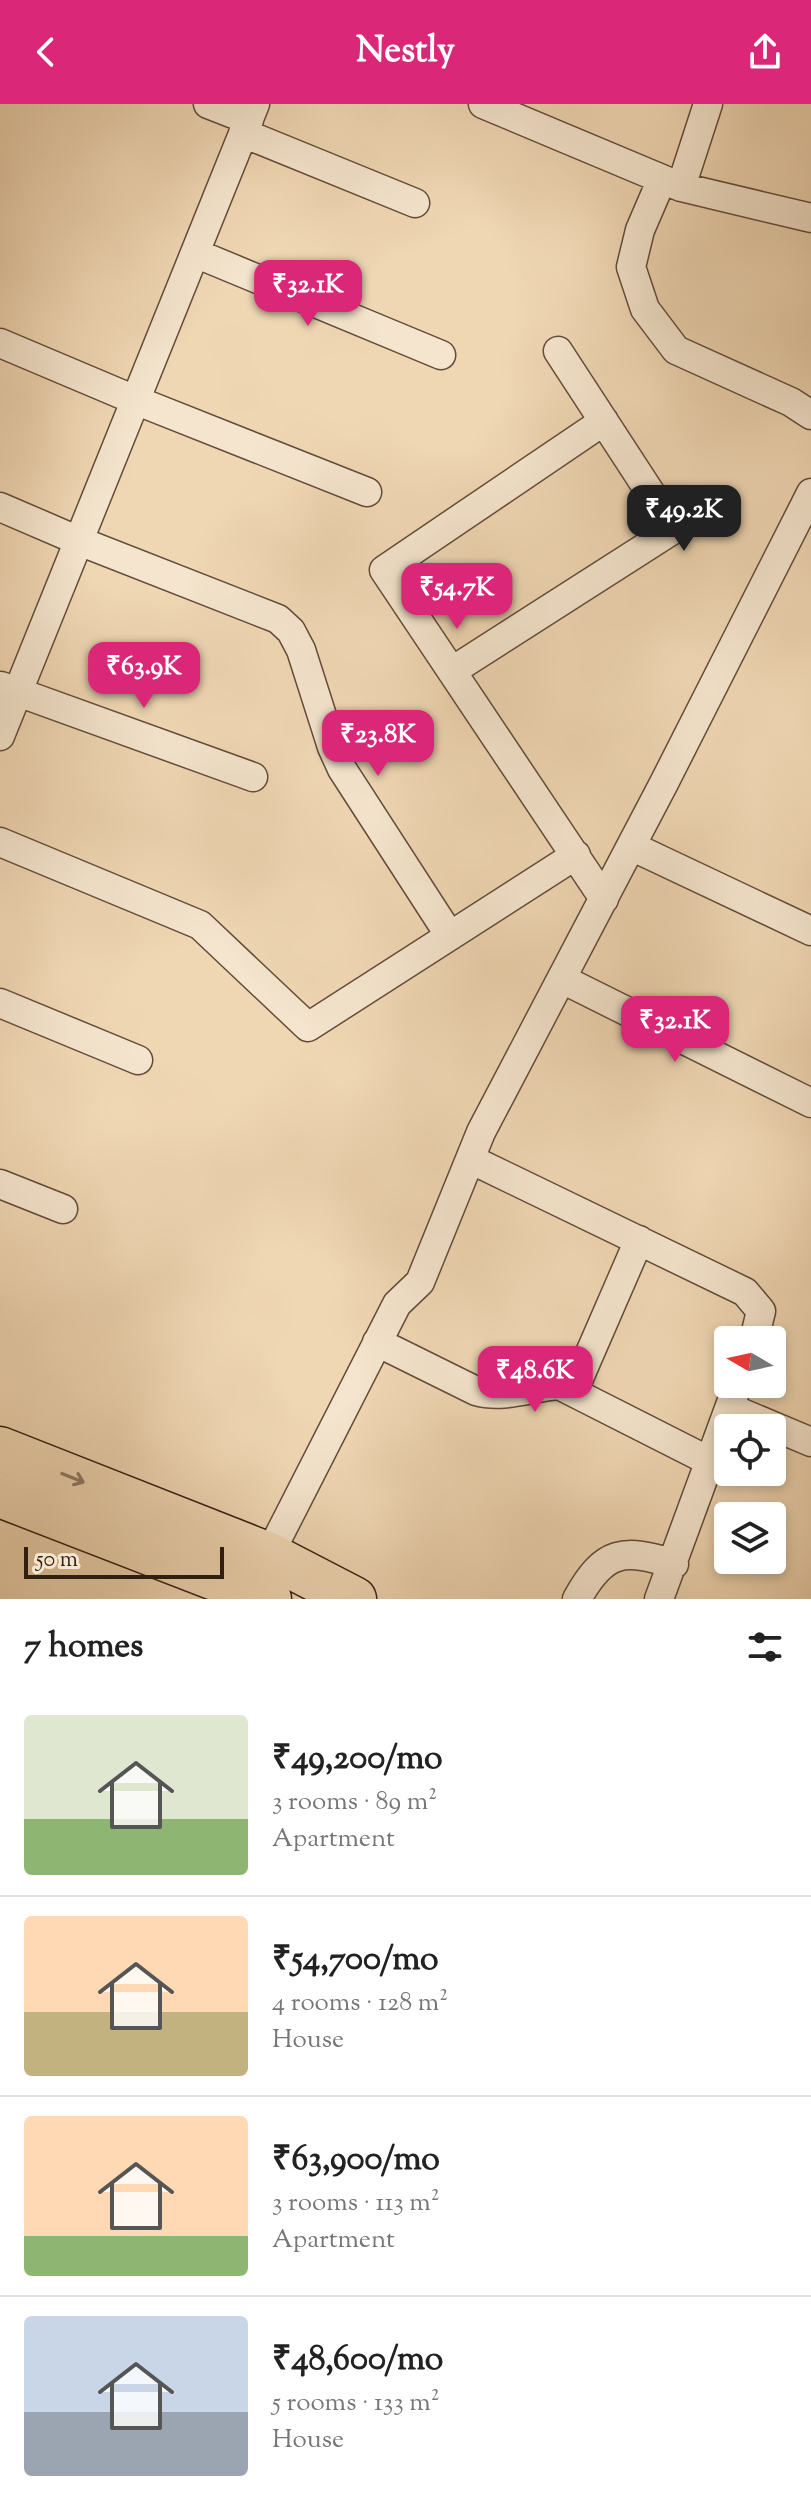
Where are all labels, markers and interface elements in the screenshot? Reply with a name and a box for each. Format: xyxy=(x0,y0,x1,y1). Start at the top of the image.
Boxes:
text: Nestly xyxy=(356,26,455,78)
icon: back xyxy=(24,30,68,74)
icon: share xyxy=(743,30,787,74)
pin: ₹32.1K xyxy=(243,260,373,328)
text: ₹32.1K xyxy=(272,267,344,304)
pin: ₹49.2K xyxy=(619,485,749,553)
text: ₹49.2K xyxy=(645,492,723,529)
pin: ₹54.7K xyxy=(392,563,522,631)
text: ₹54.7K xyxy=(419,570,495,607)
pin: ₹63.9K xyxy=(79,642,209,710)
text: ₹63.9K xyxy=(106,649,182,686)
pin: ₹23.8K xyxy=(313,710,443,778)
text: ₹23.8K xyxy=(340,717,416,754)
pin: ₹32.1K xyxy=(610,996,740,1064)
text: ₹32.1K xyxy=(639,1003,711,1040)
north arrow xyxy=(714,1326,786,1398)
map controls xyxy=(714,1326,786,1574)
pin: ₹48.6K xyxy=(470,1346,600,1414)
text: ₹48.6K xyxy=(496,1353,574,1390)
button: locate xyxy=(714,1414,786,1486)
one-way arrow xyxy=(60,1472,85,1486)
button: layers xyxy=(714,1502,786,1574)
scale bar xyxy=(24,1543,224,1579)
text: 50 m xyxy=(36,1545,78,1577)
text: 7 homes xyxy=(24,1623,143,1672)
icon: filters xyxy=(743,1625,787,1669)
text: ₹49,200/mo xyxy=(272,1735,443,1784)
icon: home xyxy=(88,1747,184,1843)
text: 3 rooms · 89 m² xyxy=(272,1784,437,1821)
text: Apartment xyxy=(272,1821,395,1858)
text: ₹54,700/mo xyxy=(272,1936,439,1985)
icon: home xyxy=(88,1948,184,2044)
text: 4 rooms · 128 m² xyxy=(272,1985,448,2022)
text: House xyxy=(272,2022,344,2059)
text: ₹63,900/mo xyxy=(272,2136,440,2185)
icon: home xyxy=(88,2148,184,2244)
text: 3 rooms · 113 m² xyxy=(272,2185,440,2222)
text: Apartment xyxy=(272,2222,395,2259)
text: ₹48,600/mo xyxy=(272,2336,443,2385)
icon: home xyxy=(88,2348,184,2444)
text: 5 rooms · 133 m² xyxy=(272,2385,440,2422)
text: House xyxy=(272,2422,344,2459)

